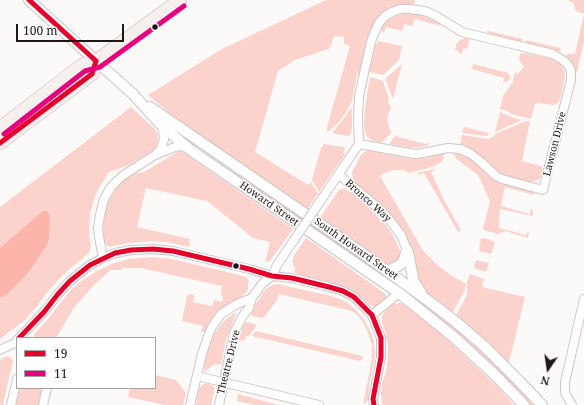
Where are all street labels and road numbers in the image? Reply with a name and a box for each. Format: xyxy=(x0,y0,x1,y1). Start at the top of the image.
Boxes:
street label: Lawson Drive xyxy=(541,110,569,178)
street label: Bronco Way xyxy=(343,177,393,225)
street label: Howard Street xyxy=(237,179,301,229)
street label: South Howard Street xyxy=(312,216,400,282)
street label: Theatre Drive xyxy=(215,329,243,395)

